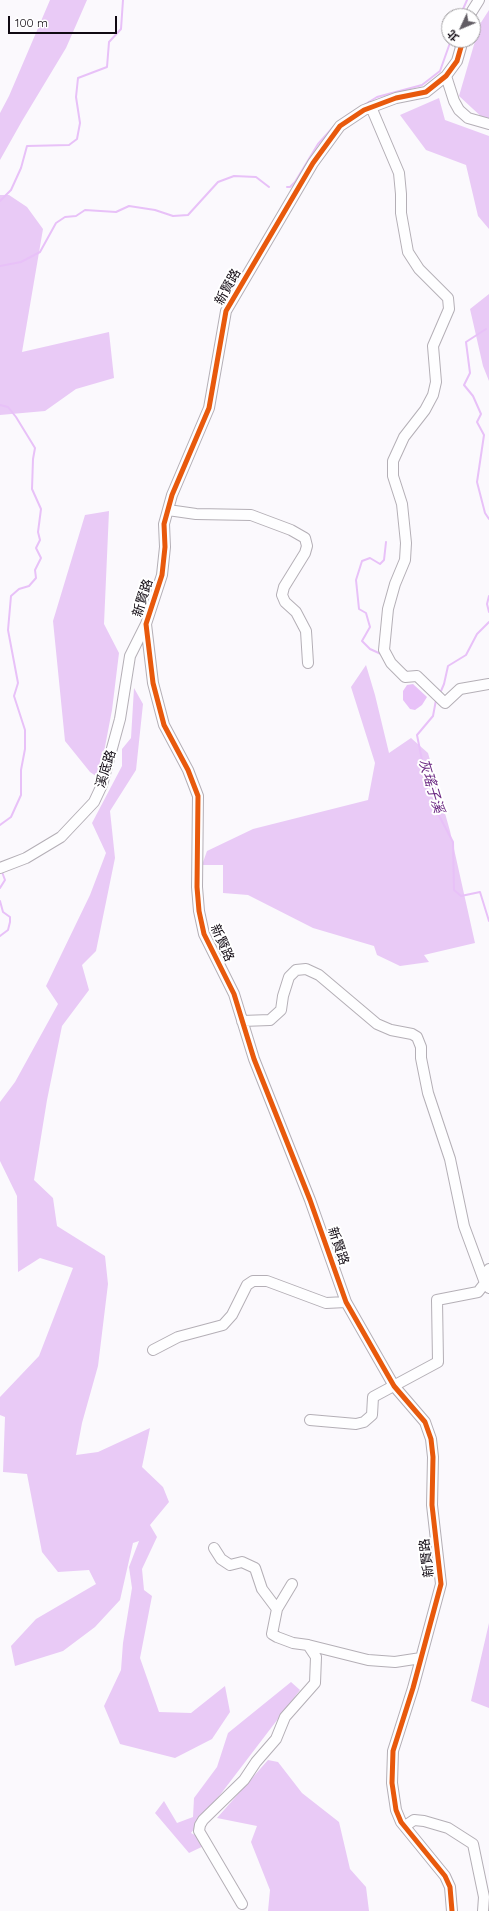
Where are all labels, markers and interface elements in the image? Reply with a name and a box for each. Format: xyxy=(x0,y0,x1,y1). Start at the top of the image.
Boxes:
scale bar xyxy=(10,8,119,34)
north arrow xyxy=(441,8,481,48)
text: 100 m xyxy=(15,15,48,30)
text: 北 xyxy=(444,27,462,44)
street label: 新賢路 xyxy=(212,266,244,308)
street label: 新賢路 xyxy=(130,577,156,619)
street label: 溪底路 xyxy=(93,748,119,790)
water label: 灰瑤子溪 xyxy=(415,757,447,815)
street label: 新賢路 xyxy=(207,922,237,964)
street label: 新賢路 xyxy=(324,1225,352,1267)
street label: 新賢路 xyxy=(417,1538,437,1578)

